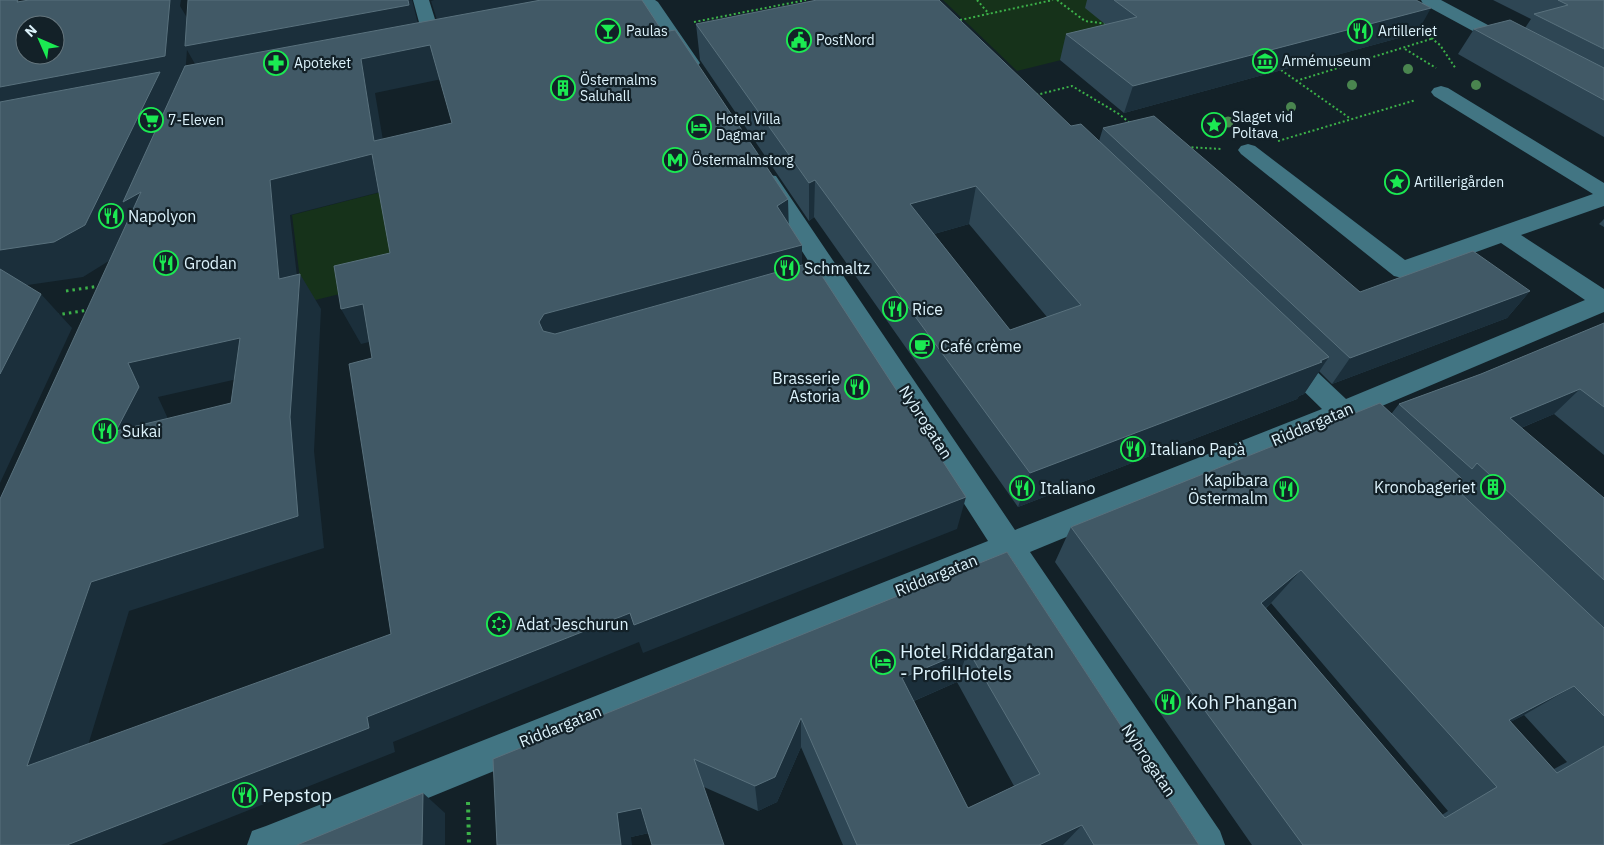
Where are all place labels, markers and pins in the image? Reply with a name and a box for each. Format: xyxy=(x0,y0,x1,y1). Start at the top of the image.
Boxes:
bar icon: Paulas xyxy=(595,18,621,44)
restaurant icon: Artilleriet xyxy=(1347,18,1373,44)
place label: Paulas xyxy=(626,22,668,40)
place label: Artilleriet xyxy=(1378,22,1437,40)
public building icon: PostNord xyxy=(786,27,812,53)
place label: PostNord xyxy=(816,31,875,49)
museum icon: Armémuseum xyxy=(1252,48,1278,74)
pharmacy icon: Apoteket xyxy=(263,50,289,76)
place label: Armémuseum xyxy=(1282,52,1371,70)
place label: Apoteket xyxy=(294,54,351,72)
place label: Östermalms Saluhall xyxy=(580,71,657,105)
building icon: Östermalms Saluhall xyxy=(550,75,576,101)
supermarket icon: 7-Eleven xyxy=(138,107,164,133)
place label: Slaget vid Poltava xyxy=(1232,108,1293,142)
place label: Hotel Villa Dagmar xyxy=(716,110,781,144)
place label: 7-Eleven xyxy=(168,111,224,129)
place icon: Slaget vid Poltava xyxy=(1201,112,1227,138)
hotel icon: Hotel Villa Dagmar xyxy=(686,114,712,140)
metro station icon: Östermalmstorg xyxy=(662,147,688,173)
place label: Östermalmstorg xyxy=(692,151,794,169)
place icon: Artillerigården xyxy=(1384,169,1410,195)
place label: Artillerigården xyxy=(1414,173,1504,191)
restaurant icon: Napolyon xyxy=(98,203,124,229)
place label: Napolyon xyxy=(128,206,196,226)
restaurant icon: Grodan xyxy=(153,250,179,276)
place label: Grodan xyxy=(184,253,237,273)
restaurant icon: Schmaltz xyxy=(774,255,800,281)
place label: Schmaltz xyxy=(804,258,870,278)
restaurant icon: Rice xyxy=(882,296,908,322)
place label: Rice xyxy=(912,299,943,319)
cafe icon: Café crème xyxy=(909,333,935,359)
place label: Café crème xyxy=(940,336,1022,356)
place label: Brasserie Astoria xyxy=(772,368,840,406)
restaurant icon: Brasserie Astoria xyxy=(844,374,870,400)
restaurant icon: Sukai xyxy=(92,418,118,444)
place label: Sukai xyxy=(122,421,161,441)
restaurant icon: Italiano Papà xyxy=(1120,436,1146,462)
place label: Italiano Papà xyxy=(1150,439,1246,459)
place label: Kapibara Östermalm xyxy=(1188,470,1268,508)
building icon: Kronobageriet xyxy=(1480,474,1506,500)
restaurant icon: Italiano xyxy=(1009,475,1035,501)
restaurant icon: Kapibara Östermalm xyxy=(1273,476,1299,502)
place label: Kronobageriet xyxy=(1374,477,1476,497)
place label: Italiano xyxy=(1040,478,1096,498)
synagogue icon: Adat Jeschurun xyxy=(486,611,512,637)
place label: Adat Jeschurun xyxy=(516,614,628,634)
place label: Hotel Riddargatan - ProfilHotels xyxy=(900,639,1054,685)
hotel icon: Hotel Riddargatan - ProfilHotels xyxy=(870,649,896,675)
restaurant icon: Koh Phangan xyxy=(1155,689,1181,715)
place label: Koh Phangan xyxy=(1186,690,1298,714)
restaurant icon: Pepstop xyxy=(232,782,258,808)
place label: Pepstop xyxy=(262,783,332,807)

